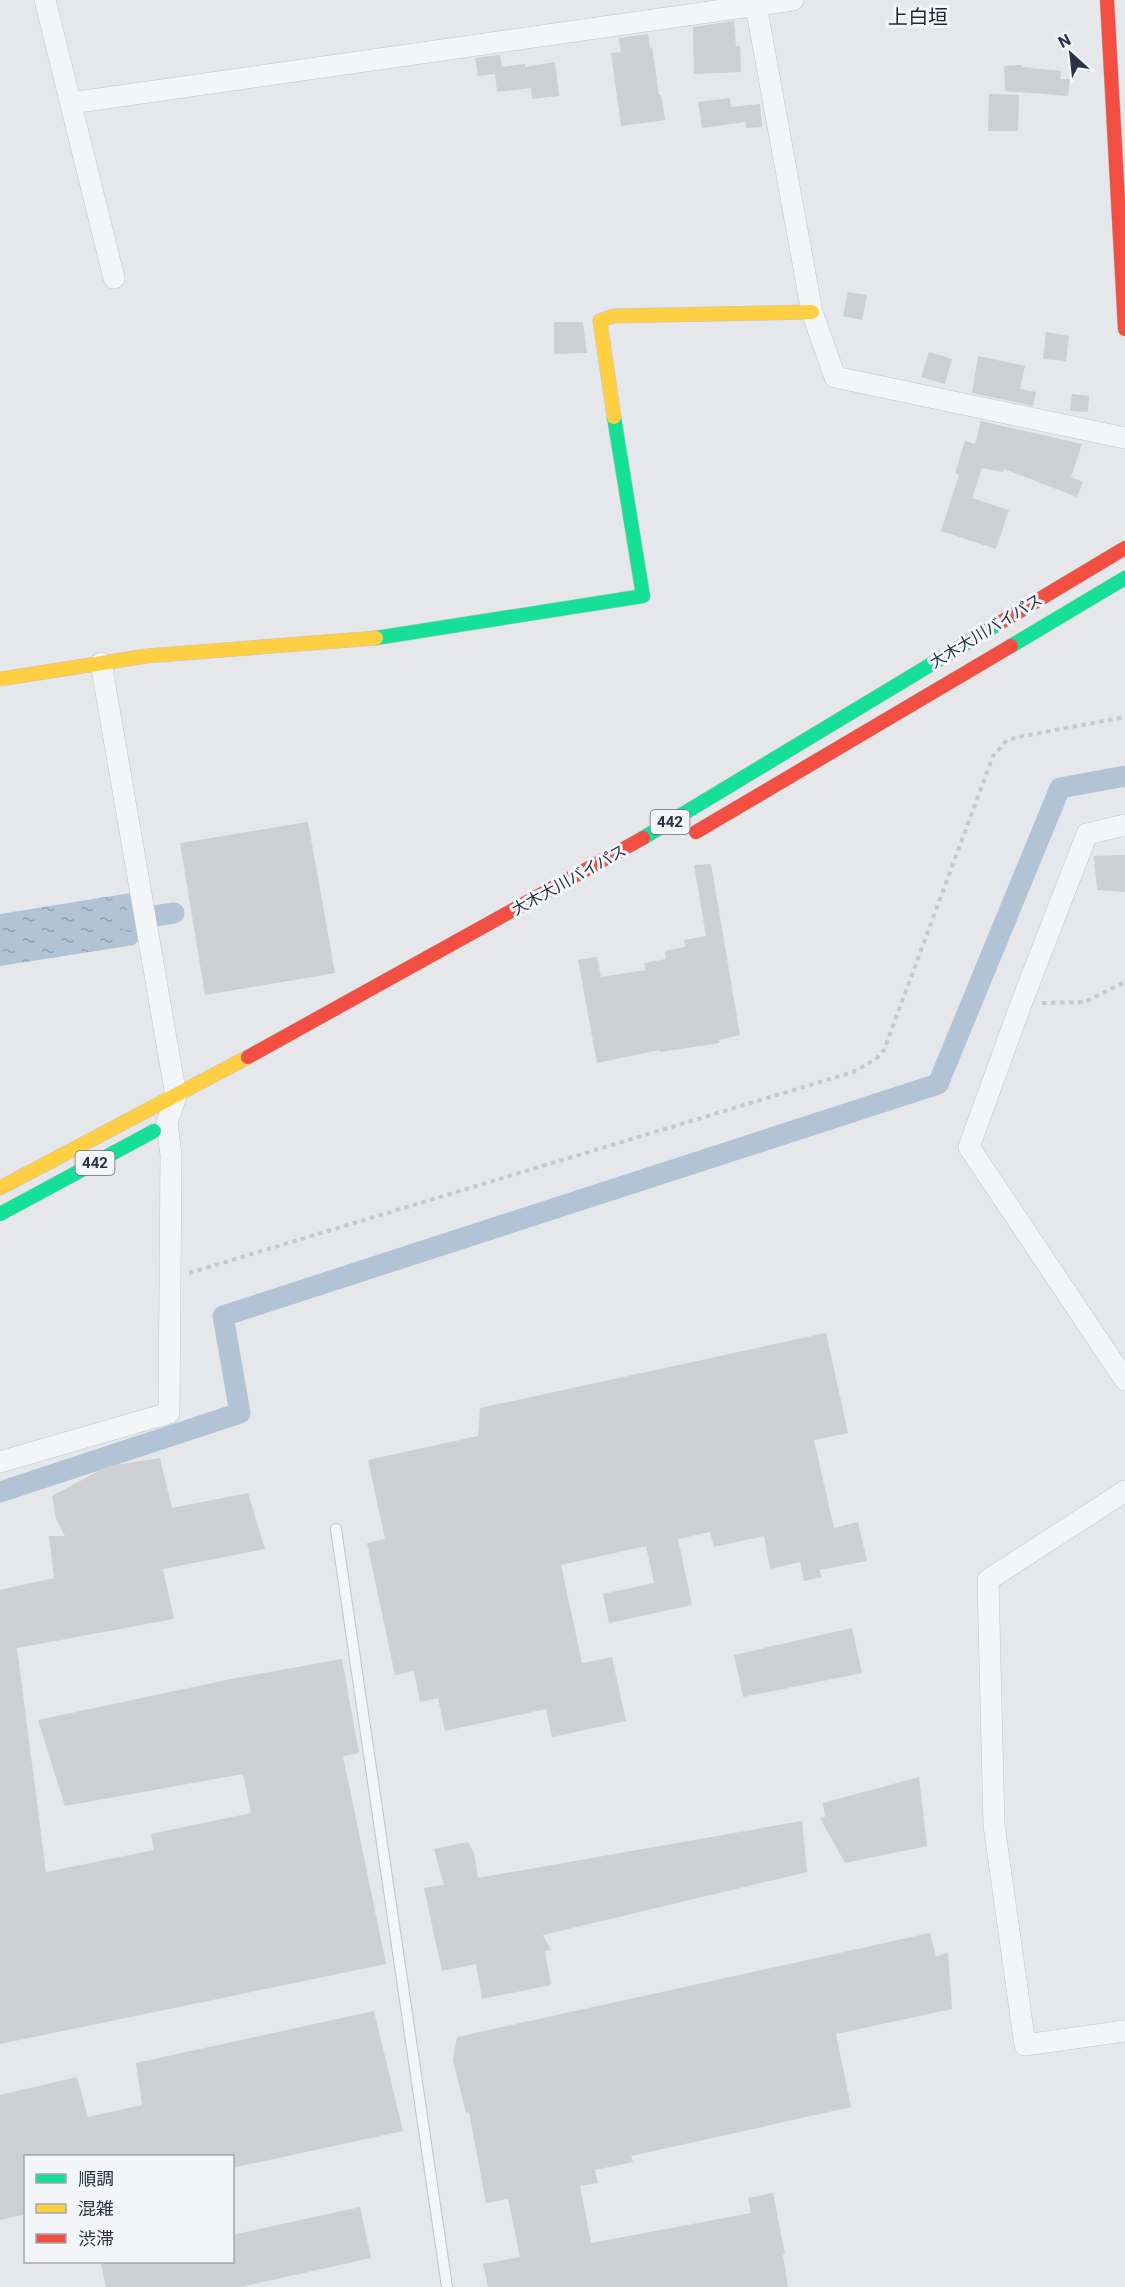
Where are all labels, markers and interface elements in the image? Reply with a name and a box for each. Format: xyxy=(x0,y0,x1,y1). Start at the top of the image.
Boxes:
district label: 上白垣 xyxy=(888,5,948,29)
north arrow xyxy=(1041,24,1101,84)
text: N xyxy=(1055,30,1074,52)
street label: 大木大川バイパス xyxy=(926,590,1046,672)
road number: 442 xyxy=(650,810,690,834)
street label: 大木大川バイパス xyxy=(509,841,629,919)
road number: 442 xyxy=(76,1151,115,1175)
legend xyxy=(24,2155,234,2263)
text: 順調 xyxy=(78,2168,114,2189)
text: 混雑 xyxy=(78,2198,114,2219)
text: 渋滞 xyxy=(78,2228,114,2249)

